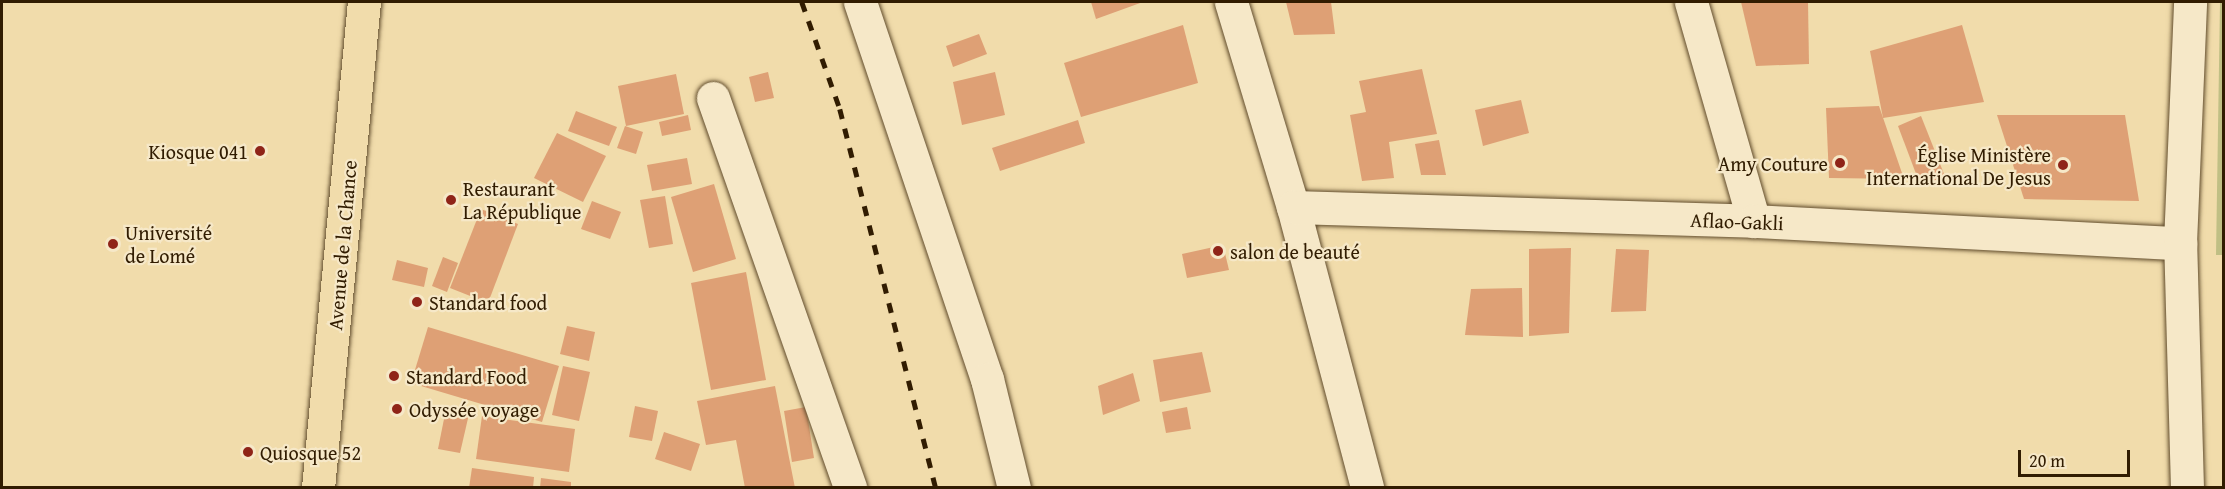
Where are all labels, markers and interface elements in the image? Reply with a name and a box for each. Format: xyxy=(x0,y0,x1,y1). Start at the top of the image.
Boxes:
place label: Kiosque 041 xyxy=(148,139,248,163)
place label: Église Ministère International De Jesus xyxy=(1866,142,2051,189)
marker: Kiosque 041 xyxy=(253,144,267,158)
place label: Amy Couture xyxy=(1718,151,1828,175)
marker: Amy Couture xyxy=(1833,156,1847,170)
marker: Église Ministère International De Jesus xyxy=(2056,158,2070,172)
street label: Avenue de la Chance xyxy=(323,159,361,331)
place label: Restaurant La République xyxy=(463,176,581,223)
marker: Restaurant La République xyxy=(444,193,458,207)
street label: Aflao-Gakli xyxy=(1690,207,1784,235)
place label: Université de Lomé xyxy=(125,220,212,267)
marker: Université de Lomé xyxy=(106,237,120,251)
place label: salon de beauté xyxy=(1230,239,1360,263)
marker: salon de beauté xyxy=(1211,244,1225,258)
place label: Standard food xyxy=(429,290,547,314)
marker: Standard food xyxy=(410,295,424,309)
place label: Standard Food xyxy=(406,364,527,388)
marker: Standard Food xyxy=(387,369,401,383)
place label: Odyssée voyage xyxy=(409,397,539,421)
marker: Odyssée voyage xyxy=(390,402,404,416)
scale bar xyxy=(2021,438,2134,476)
place label: Quiosque 52 xyxy=(260,440,361,464)
marker: Quiosque 52 xyxy=(241,445,255,459)
text: 20 m xyxy=(2029,447,2065,474)

